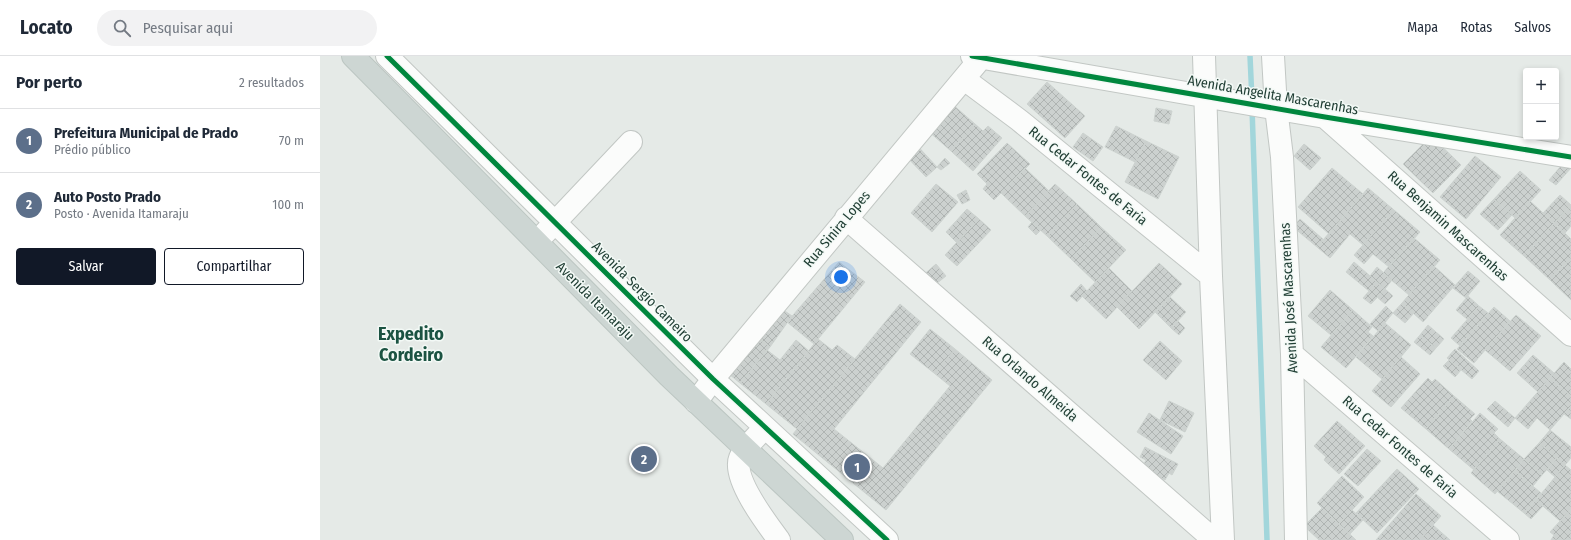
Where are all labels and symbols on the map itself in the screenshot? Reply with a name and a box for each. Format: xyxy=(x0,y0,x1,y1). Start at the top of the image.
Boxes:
street label: Avenida Angelita Mascarenhas xyxy=(1186,72,1360,118)
street label: Rua Cedar Fontes de Faria xyxy=(1025,123,1151,229)
street label: Rua Benjamin Mascarenhas xyxy=(1384,167,1512,285)
street label: Rua Sinira Lopes xyxy=(800,187,874,271)
street label: Avenida José Mascarenhas xyxy=(1277,222,1301,374)
street label: Avenida Sergio Cameiro xyxy=(588,238,696,346)
street label: Avenida Itamaraju xyxy=(552,258,638,344)
your location xyxy=(831,267,851,287)
district label: Expedito Cordeiro xyxy=(378,323,444,366)
street label: Rua Orlando Almeida xyxy=(979,333,1082,425)
street label: Rua Cedar Fontes de Faria xyxy=(1339,392,1461,502)
pin: 2 xyxy=(631,444,657,474)
pin: 1 xyxy=(844,452,870,482)

